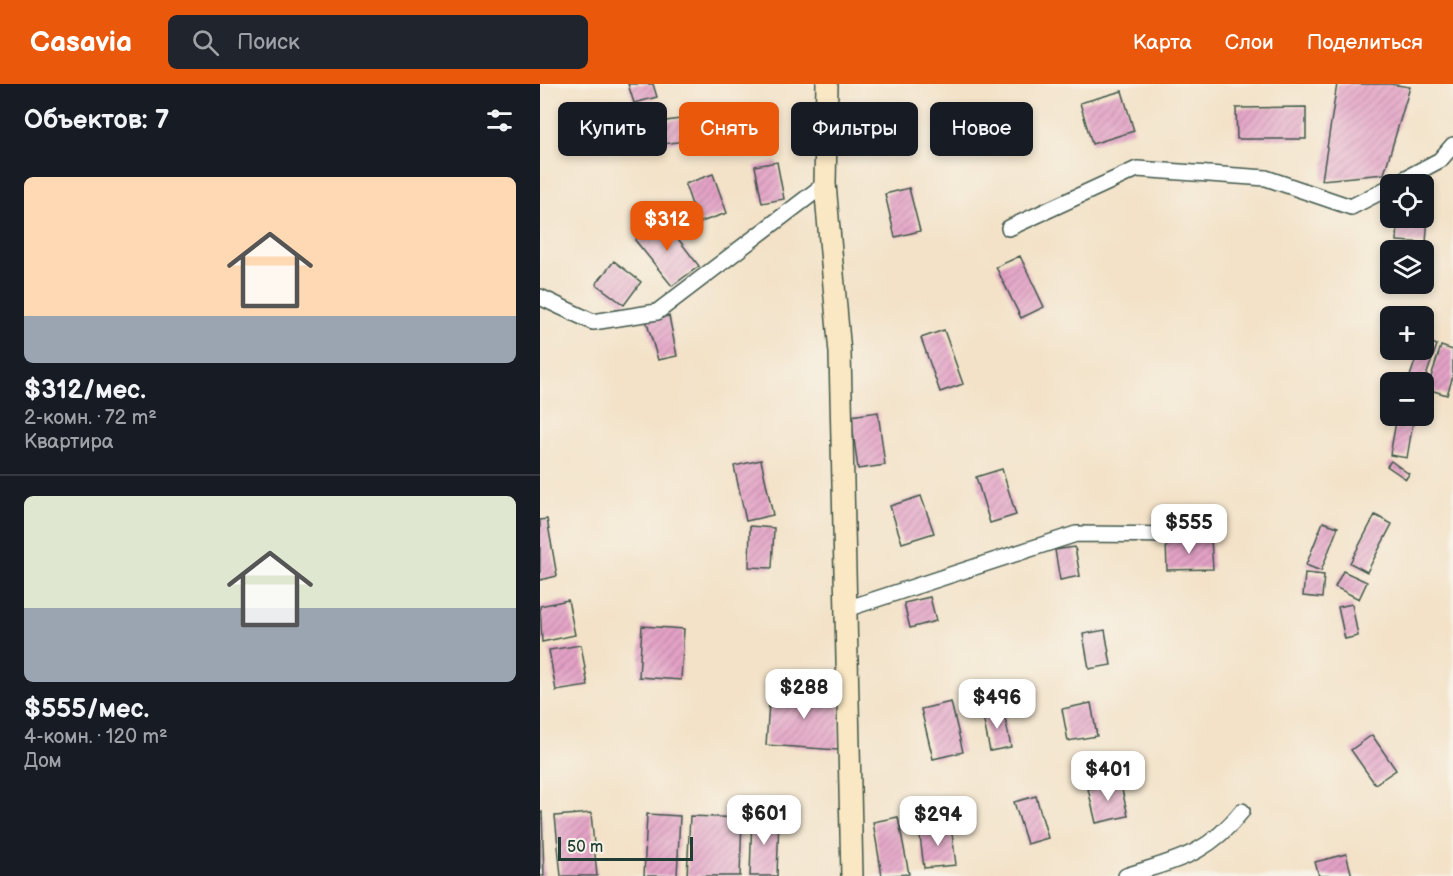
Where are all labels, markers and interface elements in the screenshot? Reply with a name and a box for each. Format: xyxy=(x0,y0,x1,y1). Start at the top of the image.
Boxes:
search box xyxy=(168,15,588,69)
text: Casavia xyxy=(30,26,132,59)
icon: search xyxy=(189,26,222,59)
text: Поиск xyxy=(237,29,300,56)
text: Карта xyxy=(1133,30,1192,55)
text: Слои xyxy=(1225,30,1274,55)
text: Поделиться xyxy=(1307,30,1423,55)
chip: Купить xyxy=(558,102,667,156)
chip: Снять xyxy=(679,102,779,156)
chip: Фильтры xyxy=(791,102,918,156)
chip: Новое xyxy=(930,102,1033,156)
icon: filters xyxy=(483,104,516,137)
text: Объектов: 7 xyxy=(24,105,169,136)
map controls xyxy=(1380,174,1434,426)
button: locate xyxy=(1380,174,1434,228)
pin: $312 xyxy=(631,201,703,252)
text: $312 xyxy=(644,208,690,232)
icon: home xyxy=(216,216,324,324)
button: layers xyxy=(1380,240,1434,294)
button: + xyxy=(1380,306,1434,360)
button: − xyxy=(1380,372,1434,426)
text: $312/мес. xyxy=(24,375,146,406)
text: 2-комн. · 72 m² xyxy=(24,406,157,430)
text: Квартира xyxy=(24,430,114,454)
pin: $555 xyxy=(1153,504,1225,555)
text: $555 xyxy=(1165,511,1213,535)
icon: home xyxy=(216,535,324,643)
pin: $288 xyxy=(768,669,840,720)
text: $288 xyxy=(779,676,829,700)
pin: $496 xyxy=(961,679,1033,730)
text: $496 xyxy=(973,686,1021,710)
text: $555/мес. xyxy=(24,694,149,725)
text: 4-комн. · 120 m² xyxy=(24,725,168,749)
text: Дом xyxy=(24,749,62,773)
pin: $401 xyxy=(1072,751,1144,802)
text: $401 xyxy=(1085,758,1131,782)
pin: $601 xyxy=(728,795,800,846)
pin: $294 xyxy=(902,796,974,847)
text: $601 xyxy=(741,802,787,826)
text: $294 xyxy=(914,803,962,827)
scale bar xyxy=(558,834,693,862)
text: 50 m xyxy=(567,838,603,857)

